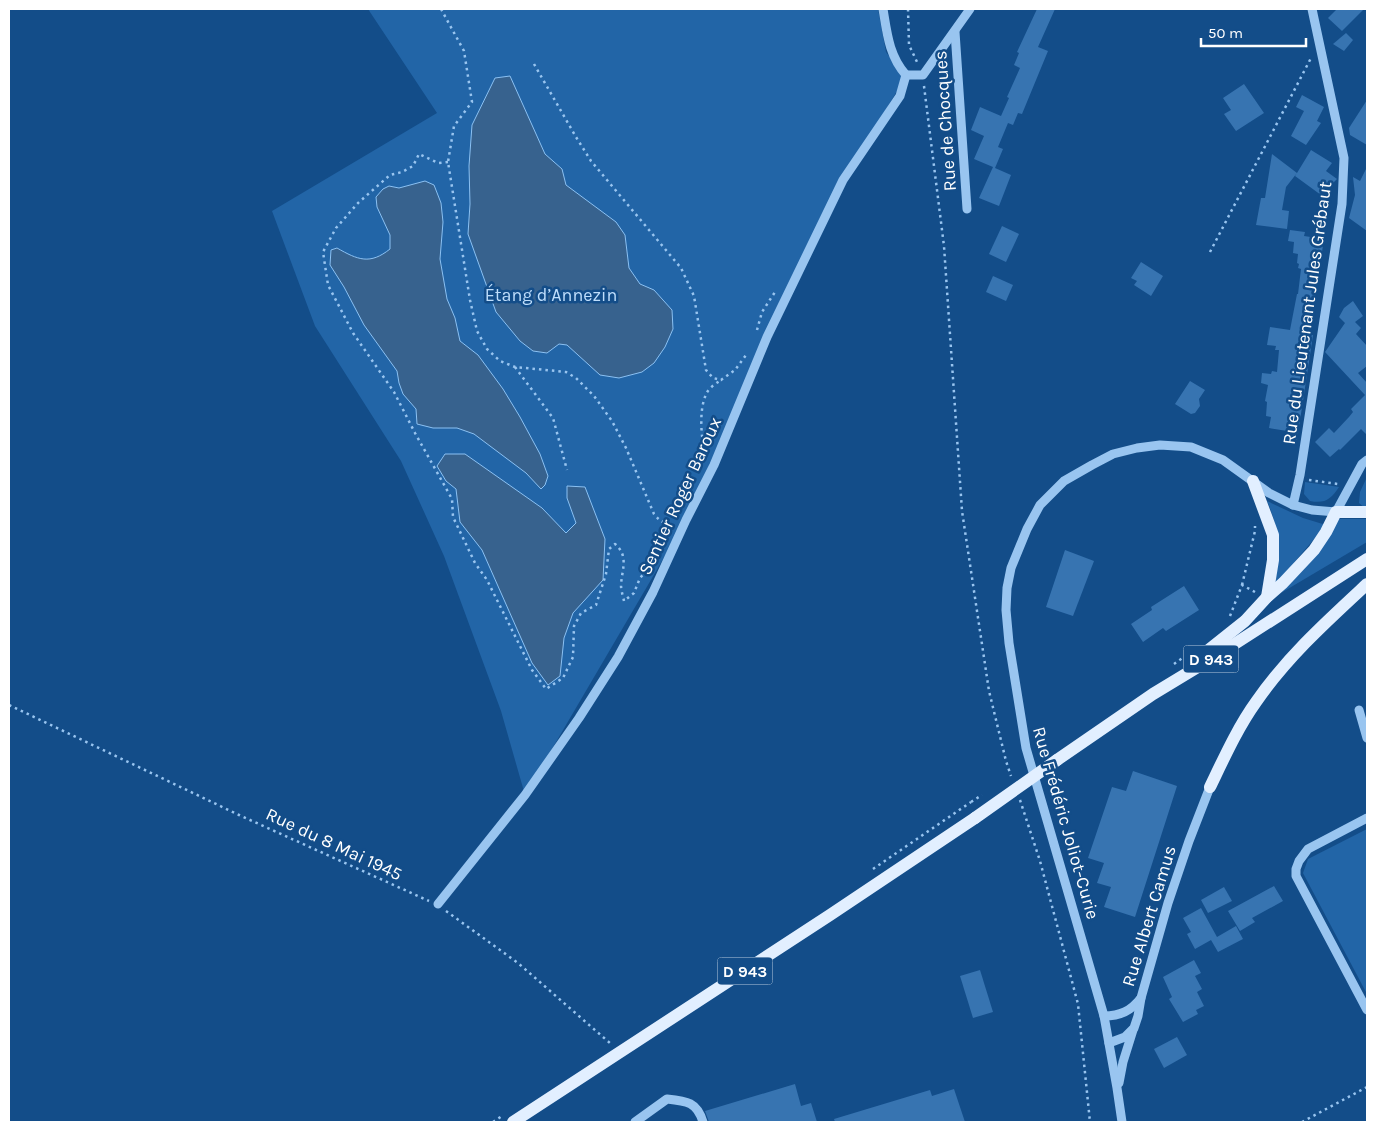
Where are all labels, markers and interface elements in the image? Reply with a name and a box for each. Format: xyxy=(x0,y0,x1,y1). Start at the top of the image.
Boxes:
scale bar xyxy=(1201,15,1306,47)
text: 50 m xyxy=(1208,24,1243,42)
street label: Rue de Chocques xyxy=(929,50,961,192)
street label: Rue du Lieutenant Jules Grébaut xyxy=(1278,180,1336,446)
park label: Étang d’Annezin xyxy=(485,283,617,306)
street label: Sentier Roger Baroux xyxy=(634,414,726,578)
road number: D 943 xyxy=(1184,646,1238,672)
street label: Rue Frédéric Joliot-Curie xyxy=(1028,724,1104,922)
street label: Rue du 8 Mai 1945 xyxy=(262,803,406,885)
street label: Rue Albert Camus xyxy=(1117,843,1181,989)
road number: D 943 xyxy=(718,958,772,984)

